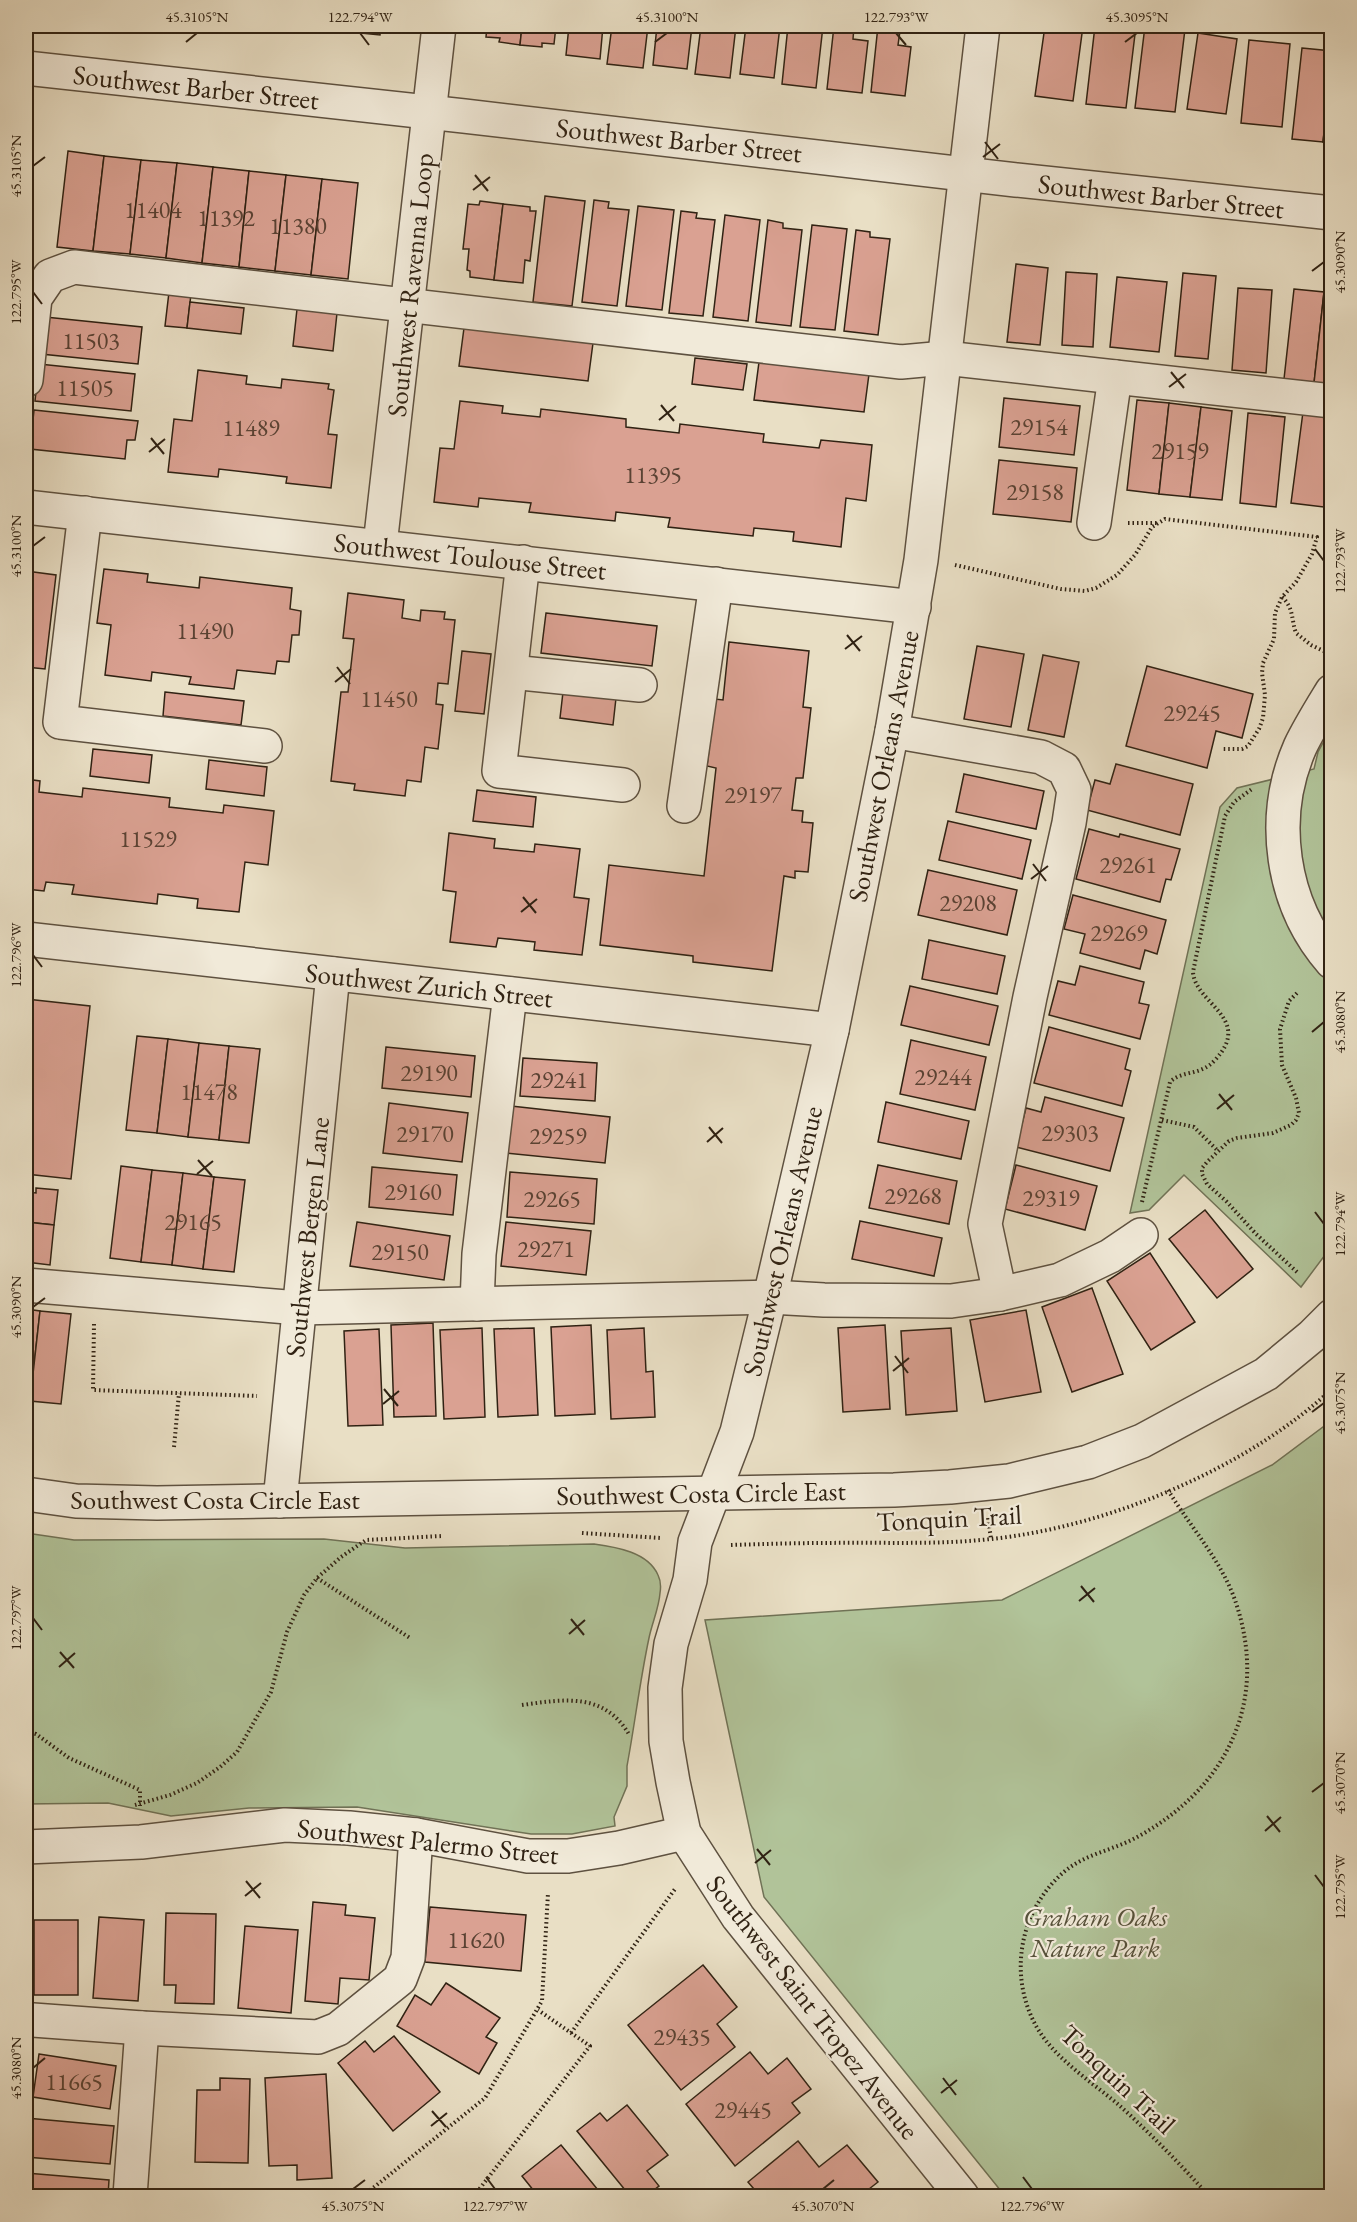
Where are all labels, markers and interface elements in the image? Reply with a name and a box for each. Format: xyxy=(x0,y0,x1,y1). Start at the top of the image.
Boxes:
text: 45.3105°N xyxy=(166,7,229,26)
text: 122.794°W xyxy=(328,7,393,26)
text: 45.3100°N xyxy=(636,7,699,26)
text: 122.793°W xyxy=(864,7,929,26)
text: 45.3095°N xyxy=(1106,7,1169,26)
street label: Southwest Barber Street xyxy=(72,57,321,117)
street label: Southwest Barber Street xyxy=(555,110,804,170)
text: 45.3105°N xyxy=(6,134,25,197)
street label: Southwest Ravenna Loop xyxy=(379,151,441,419)
street label: Southwest Barber Street xyxy=(1037,166,1286,226)
house number: 11404 xyxy=(124,194,182,225)
house number: 11392 xyxy=(197,202,255,233)
house number: 11380 xyxy=(269,210,327,241)
text: 45.3090°N xyxy=(1330,230,1349,293)
text: 122.795°W xyxy=(6,259,25,324)
house number: 11503 xyxy=(62,325,120,356)
house number: 11505 xyxy=(56,372,114,403)
house number: 29154 xyxy=(1010,411,1068,442)
house number: 11489 xyxy=(222,412,280,443)
house number: 29159 xyxy=(1151,435,1209,466)
house number: 11395 xyxy=(624,459,682,490)
house number: 29158 xyxy=(1006,476,1064,507)
text: 45.3100°N xyxy=(6,514,25,577)
street label: Southwest Toulouse Street xyxy=(332,524,608,588)
text: 122.793°W xyxy=(1330,528,1349,593)
house number: 11490 xyxy=(176,615,234,646)
street label: Southwest Orleans Avenue xyxy=(839,627,927,905)
house number: 11450 xyxy=(360,683,418,714)
house number: 29245 xyxy=(1163,697,1221,728)
house number: 29197 xyxy=(724,779,782,810)
house number: 11529 xyxy=(119,823,177,854)
house number: 29261 xyxy=(1099,849,1157,880)
house number: 29208 xyxy=(939,887,997,918)
house number: 29269 xyxy=(1090,917,1148,948)
text: 122.796°W xyxy=(6,922,25,987)
street label: Southwest Zurich Street xyxy=(304,955,555,1015)
text: 45.3080°N xyxy=(1330,990,1349,1053)
house number: 29190 xyxy=(400,1057,458,1088)
house number: 29244 xyxy=(914,1061,972,1092)
house number: 29241 xyxy=(530,1064,588,1095)
house number: 11478 xyxy=(180,1076,238,1107)
street label: Southwest Orleans Avenue xyxy=(734,1103,830,1379)
street label: Southwest Bergen Lane xyxy=(277,1115,337,1359)
house number: 29303 xyxy=(1041,1117,1099,1148)
house number: 29170 xyxy=(396,1118,454,1149)
house number: 29259 xyxy=(529,1120,587,1151)
house number: 29160 xyxy=(384,1176,442,1207)
house number: 29268 xyxy=(884,1180,942,1211)
house number: 29319 xyxy=(1022,1182,1080,1213)
house number: 29265 xyxy=(523,1183,581,1214)
text: 122.794°W xyxy=(1330,1191,1349,1256)
house number: 29165 xyxy=(164,1206,222,1237)
house number: 29271 xyxy=(517,1233,575,1264)
house number: 29150 xyxy=(371,1236,429,1267)
text: 45.3090°N xyxy=(6,1275,25,1338)
text: 45.3075°N xyxy=(1330,1371,1349,1434)
street label: Southwest Costa Circle East xyxy=(556,1473,847,1513)
street label: Southwest Costa Circle East xyxy=(70,1482,360,1517)
street label: Tonquin Trail xyxy=(875,1497,1023,1539)
text: 122.797°W xyxy=(6,1585,25,1650)
text: 45.3070°N xyxy=(1330,1751,1349,1814)
street label: Southwest Palermo Street xyxy=(296,1810,561,1872)
text: 122.795°W xyxy=(1330,1854,1349,1919)
street label: Southwest Saint Tropez Avenue xyxy=(699,1868,927,2146)
park label: Graham Oaks Nature Park xyxy=(1023,1899,1168,1965)
house number: 11620 xyxy=(447,1924,505,1955)
street label: Tonquin Trail xyxy=(1053,2017,1183,2141)
house number: 29435 xyxy=(653,2021,711,2052)
text: 45.3080°N xyxy=(6,2036,25,2099)
house number: 11665 xyxy=(45,2066,103,2097)
house number: 29445 xyxy=(714,2094,772,2125)
text: 45.3075°N xyxy=(322,2196,385,2215)
text: 122.797°W xyxy=(463,2196,528,2215)
text: 45.3070°N xyxy=(792,2196,855,2215)
text: 122.796°W xyxy=(1000,2196,1065,2215)

